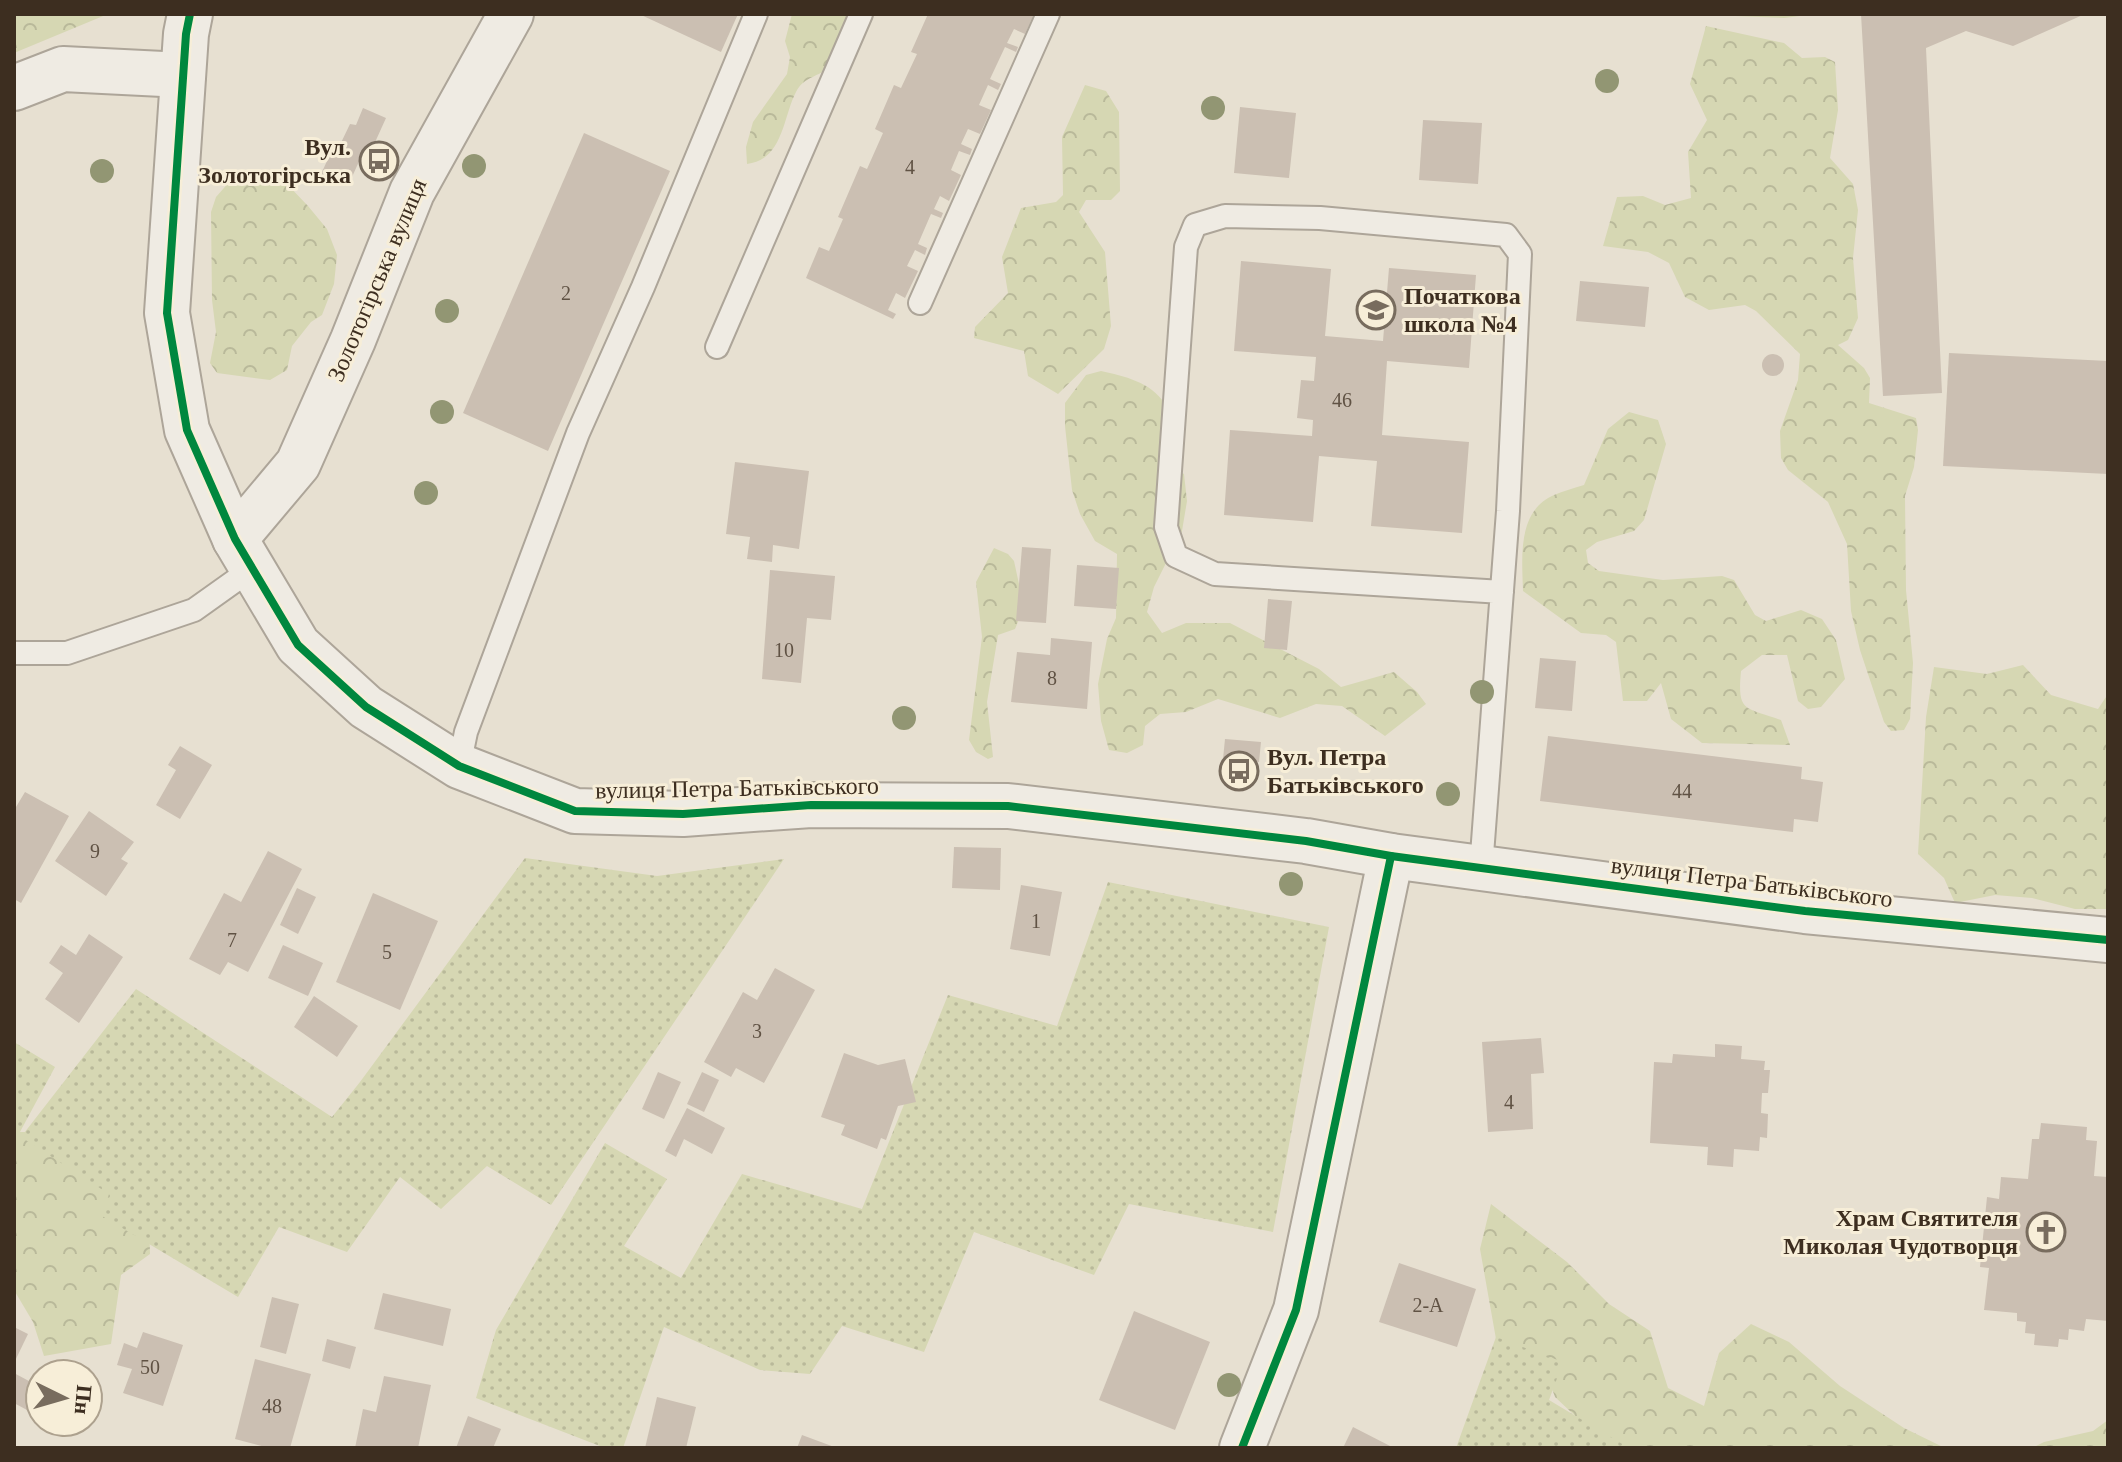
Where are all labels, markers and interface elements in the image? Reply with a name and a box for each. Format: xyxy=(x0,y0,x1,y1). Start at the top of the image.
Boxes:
place label: Вул. Золотогірська xyxy=(198,134,351,188)
bus stop icon: Вул. Золотогірська xyxy=(358,140,400,182)
house number: 4 xyxy=(905,156,915,178)
street label: Золотогірська вулиця xyxy=(322,175,432,385)
house number: 2 xyxy=(561,282,571,304)
place label: Початкова школа №4 xyxy=(1404,283,1521,337)
school or university icon: Початкова школа №4 xyxy=(1355,289,1397,331)
house number: 46 xyxy=(1332,389,1352,411)
house number: 10 xyxy=(774,639,794,661)
house number: 8 xyxy=(1047,667,1057,689)
place label: Вул. Петра Батьківського xyxy=(1267,744,1424,798)
bus stop icon: Вул. Петра Батьківського xyxy=(1218,750,1260,792)
street label: вулиця Петра Батьківського xyxy=(595,773,879,803)
house number: 44 xyxy=(1672,780,1692,802)
house number: 9 xyxy=(90,840,100,862)
street label: вулиця Петра Батьківського xyxy=(1610,852,1894,912)
house number: 1 xyxy=(1031,910,1041,932)
house number: 7 xyxy=(227,929,237,951)
house number: 5 xyxy=(382,941,392,963)
house number: 3 xyxy=(752,1020,762,1042)
house number: 4 xyxy=(1504,1091,1514,1113)
place label: Храм Святителя Миколая Чудотворця xyxy=(1783,1205,2018,1259)
church icon: Храм Святителя Миколая Чудотворця xyxy=(2025,1211,2067,1253)
house number: 2-А xyxy=(1412,1294,1444,1316)
house number: 50 xyxy=(140,1356,160,1378)
north arrow xyxy=(24,1358,104,1438)
text: Пн xyxy=(70,1384,97,1416)
house number: 48 xyxy=(262,1395,282,1417)

